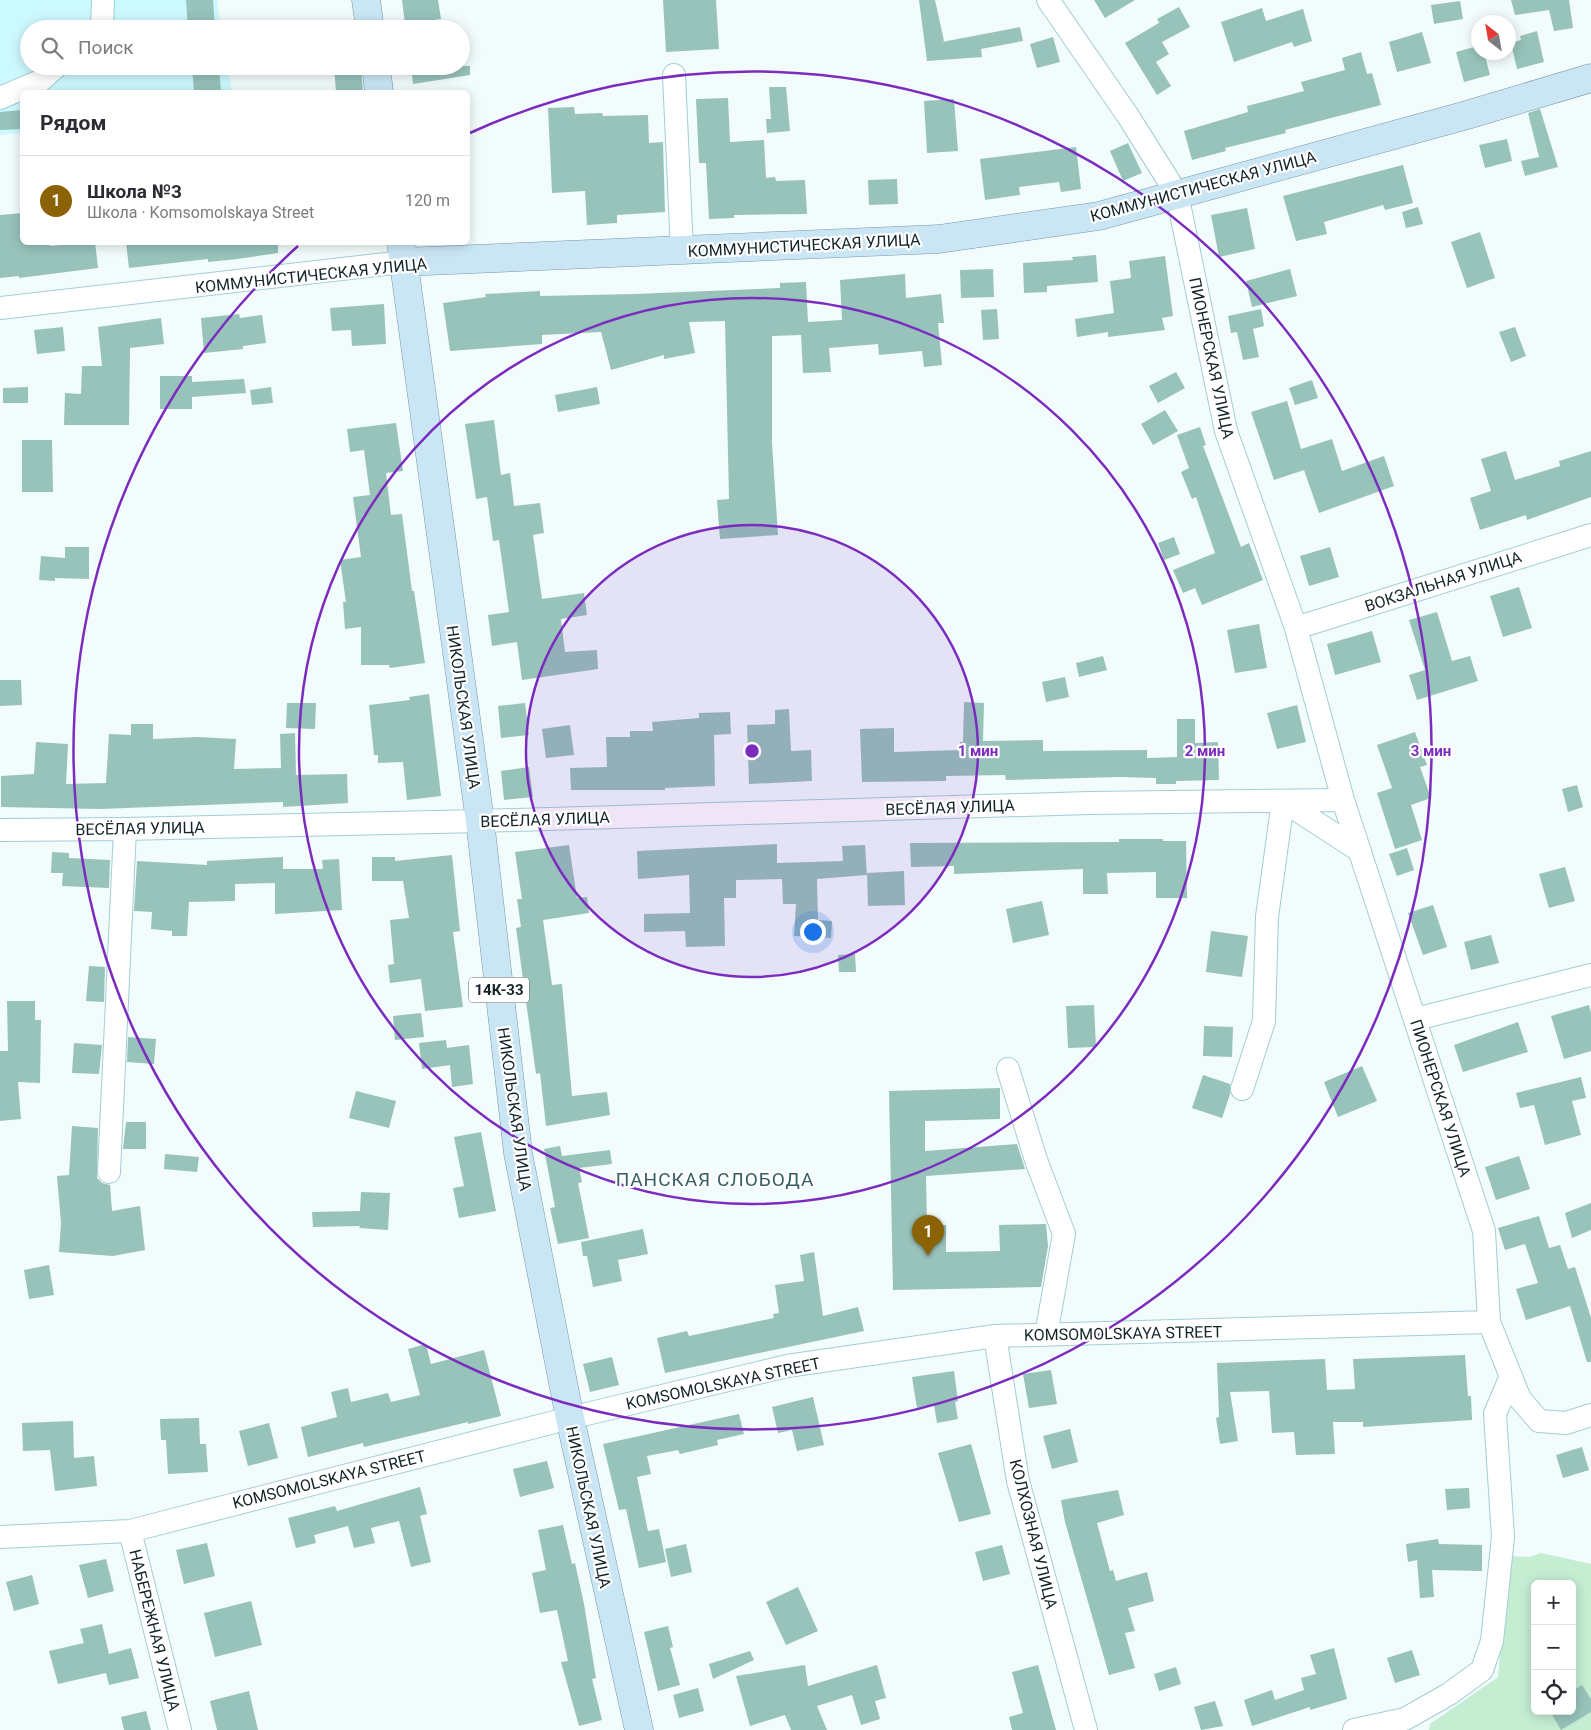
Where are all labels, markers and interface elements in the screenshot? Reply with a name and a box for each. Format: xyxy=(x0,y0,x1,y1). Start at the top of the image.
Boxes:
north arrow xyxy=(1471,15,1516,60)
search box xyxy=(20,20,470,75)
icon: search xyxy=(38,34,66,62)
text: Поиск xyxy=(78,36,134,59)
text: Рядом xyxy=(40,111,106,135)
street label: КОММУНИСТИЧЕСКАЯ УЛИЦА xyxy=(1088,147,1319,226)
text: Школа №3 xyxy=(87,180,182,203)
text: 1 xyxy=(51,191,61,210)
text: 120 m xyxy=(405,191,450,210)
text: Школа · Komsomolskaya Street xyxy=(87,203,314,222)
street label: КОММУНИСТИЧЕСКАЯ УЛИЦА xyxy=(687,230,921,261)
street label: КОММУНИСТИЧЕСКАЯ УЛИЦА xyxy=(194,254,428,297)
street label: ПИОНЕРСКАЯ УЛИЦА xyxy=(1185,276,1238,441)
street label: ВОКЗАЛЬНАЯ УЛИЦА xyxy=(1362,547,1524,616)
street label: НИКОЛЬСКАЯ УЛИЦА xyxy=(443,624,484,791)
centre of rings xyxy=(743,742,761,760)
text: 1 мин xyxy=(958,742,998,760)
text: 2 мин xyxy=(1185,742,1225,760)
text: 3 мин xyxy=(1411,742,1451,760)
street label: ВЕСЁЛАЯ УЛИЦА xyxy=(885,796,1016,819)
street label: ВЕСЁЛАЯ УЛИЦА xyxy=(480,808,611,831)
street label: ВЕСЁЛАЯ УЛИЦА xyxy=(75,818,205,839)
your location xyxy=(800,919,826,945)
road number: 14К-33 xyxy=(469,978,529,1002)
street label: ПИОНЕРСКАЯ УЛИЦА xyxy=(1406,1017,1475,1180)
street label: НИКОЛЬСКАЯ УЛИЦА xyxy=(494,1026,535,1193)
district label: ПАНСКАЯ СЛОБОДА xyxy=(616,1168,814,1191)
pin: 1 xyxy=(912,1215,944,1256)
street label: KOMSOMOLSKAYA STREET xyxy=(1024,1322,1223,1345)
street label: KOMSOMOLSKAYA STREET xyxy=(624,1353,822,1413)
street label: НИКОЛЬСКАЯ УЛИЦА xyxy=(562,1424,615,1590)
street label: KOMSOMOLSKAYA STREET xyxy=(231,1446,428,1513)
street label: КОЛХОЗНАЯ УЛИЦА xyxy=(1006,1457,1061,1611)
street label: НАБЕРЕЖНАЯ УЛИЦА xyxy=(125,1547,184,1713)
map controls xyxy=(1531,1580,1576,1715)
button: + xyxy=(1531,1580,1576,1625)
button: − xyxy=(1531,1625,1576,1670)
button: locate xyxy=(1531,1670,1576,1715)

